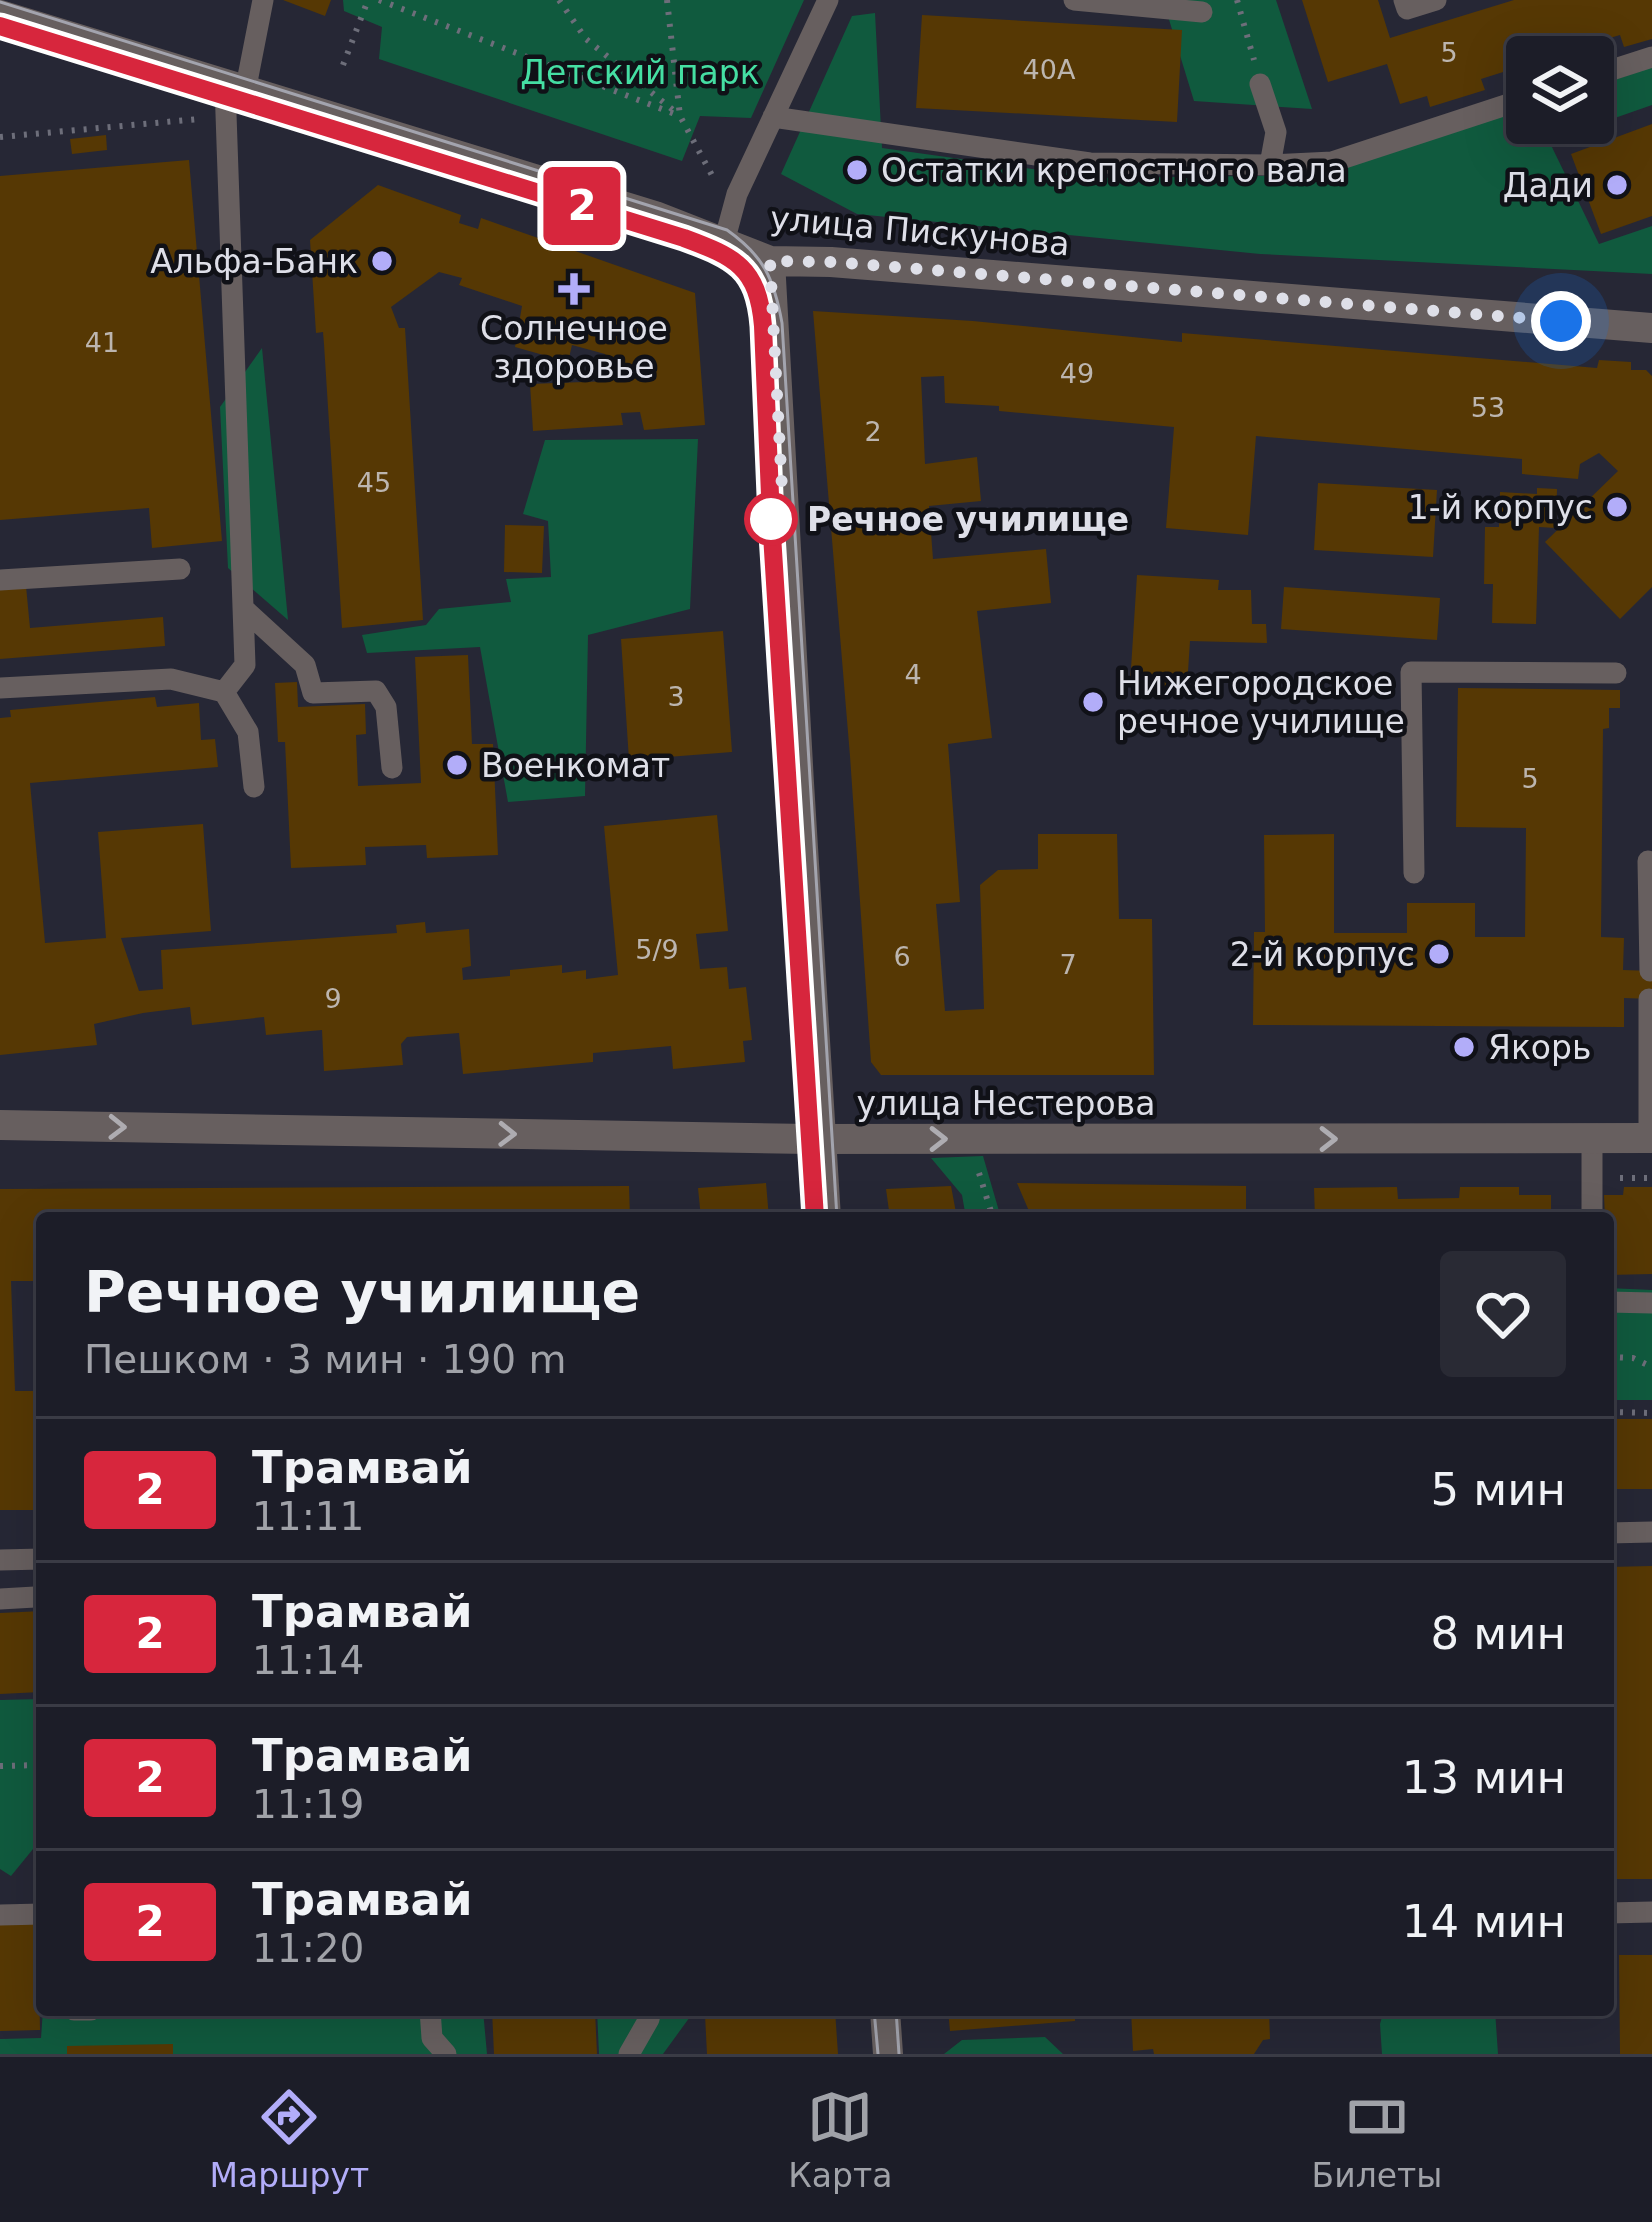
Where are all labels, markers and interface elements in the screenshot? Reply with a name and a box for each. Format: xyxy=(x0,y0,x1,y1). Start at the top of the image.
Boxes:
map controls xyxy=(1506,36,1614,144)
button: layers xyxy=(1506,36,1614,144)
house number: 5 xyxy=(1440,37,1458,68)
park label: Детский парк xyxy=(520,53,760,92)
house number: 40А xyxy=(1023,54,1076,85)
place label: Остатки крепостного вала xyxy=(881,151,1347,190)
marker: Остатки крепостного вала xyxy=(844,157,870,183)
place label: Дади xyxy=(1503,166,1593,205)
line badge: 2 xyxy=(543,167,621,245)
marker: Дади xyxy=(1604,172,1630,198)
text: 2 xyxy=(567,181,597,230)
street label: улица Пискунова xyxy=(769,198,1071,264)
place label: Альфа-Банк xyxy=(150,242,358,281)
marker: Альфа-Банк xyxy=(369,248,395,274)
marker: Солнечное здоровье xyxy=(561,276,587,302)
your location xyxy=(1531,291,1591,351)
place label: Солнечное здоровье xyxy=(480,309,668,386)
house number: 41 xyxy=(85,327,119,358)
house number: 49 xyxy=(1060,358,1094,389)
house number: 53 xyxy=(1471,392,1505,423)
house number: 2 xyxy=(864,416,882,447)
house number: 45 xyxy=(357,467,391,498)
place label: 1-й корпус xyxy=(1408,488,1593,527)
marker: Речное училище xyxy=(746,494,796,544)
marker: 1-й корпус xyxy=(1604,494,1630,520)
place label: Речное училище xyxy=(807,500,1129,539)
house number: 4 xyxy=(904,659,922,690)
place label: Нижегородское речное училище xyxy=(1117,664,1405,741)
house number: 3 xyxy=(667,681,685,712)
marker: Нижегородское речное училище xyxy=(1080,689,1106,715)
place label: Военкомат xyxy=(481,746,670,785)
marker: Военкомат xyxy=(444,752,470,778)
house number: 5 xyxy=(1521,763,1539,794)
house number: 5/9 xyxy=(635,934,679,965)
place label: 2-й корпус xyxy=(1230,935,1415,974)
house number: 6 xyxy=(893,941,911,972)
marker: 2-й корпус xyxy=(1426,941,1452,967)
house number: 7 xyxy=(1059,949,1077,980)
house number: 9 xyxy=(324,983,342,1014)
place label: Якорь xyxy=(1488,1028,1591,1067)
marker: Якорь xyxy=(1451,1034,1477,1060)
street label: улица Нестерова xyxy=(857,1084,1155,1123)
one-way arrow xyxy=(109,1114,127,1140)
one-way arrow xyxy=(499,1121,517,1147)
one-way arrow xyxy=(930,1126,948,1152)
one-way arrow xyxy=(1320,1126,1338,1152)
button: heart xyxy=(1440,1251,1566,1377)
text: Речное училище xyxy=(84,1259,640,1325)
text: Пешком · 3 мин · 190 m xyxy=(84,1337,567,1382)
text: Трамвай xyxy=(252,1441,472,1494)
text: 5 мин xyxy=(1430,1463,1566,1516)
text: 2 xyxy=(135,1465,165,1514)
text: 11:11 xyxy=(252,1494,364,1539)
text: Трамвай xyxy=(252,1585,472,1638)
text: 8 мин xyxy=(1430,1607,1566,1660)
text: 2 xyxy=(135,1609,165,1658)
text: 11:14 xyxy=(252,1638,364,1683)
text: Трамвай xyxy=(252,1729,472,1782)
text: 13 мин xyxy=(1402,1751,1566,1804)
text: 2 xyxy=(135,1753,165,1802)
text: 11:19 xyxy=(252,1782,364,1827)
text: Трамвай xyxy=(252,1873,472,1926)
text: 14 мин xyxy=(1402,1895,1566,1948)
text: 2 xyxy=(135,1897,165,1946)
text: 11:20 xyxy=(252,1926,364,1971)
tab: Маршрут xyxy=(210,2084,369,2195)
tab: Карта xyxy=(788,2084,892,2195)
tab: Билеты xyxy=(1312,2084,1442,2195)

